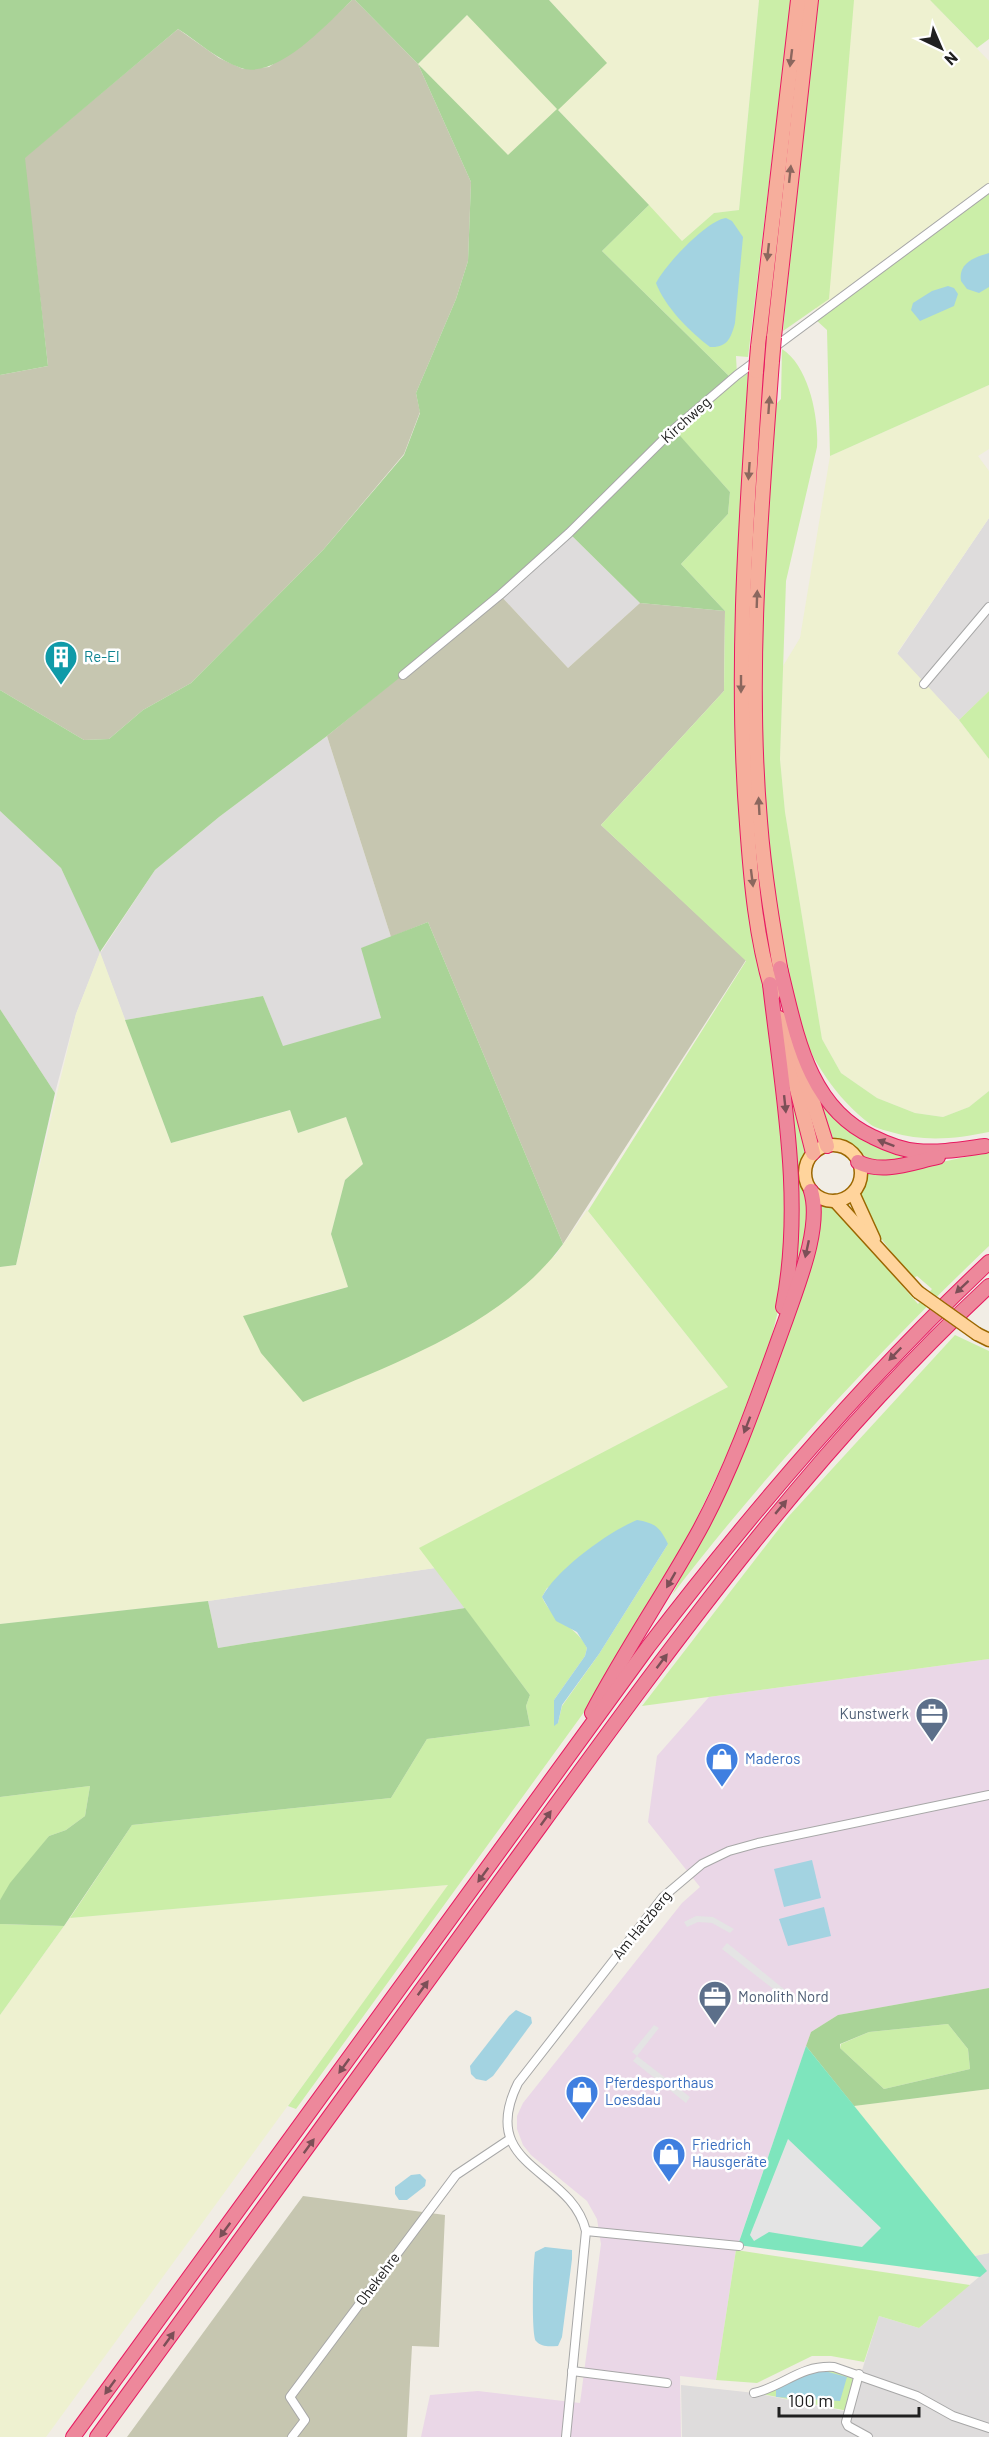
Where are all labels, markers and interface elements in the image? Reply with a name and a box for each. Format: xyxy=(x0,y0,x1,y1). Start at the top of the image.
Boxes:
north arrow xyxy=(911,18,971,78)
one-way arrow xyxy=(786,49,795,68)
text: N xyxy=(941,49,962,70)
one-way arrow xyxy=(786,165,795,184)
one-way arrow xyxy=(764,242,773,261)
street label: Kirchweg xyxy=(657,392,714,446)
one-way arrow xyxy=(764,395,773,414)
one-way arrow xyxy=(745,462,754,481)
one-way arrow xyxy=(752,590,762,609)
building icon: Re-El xyxy=(43,639,79,686)
place label: Re-El xyxy=(84,647,120,665)
one-way arrow xyxy=(736,674,746,693)
one-way arrow xyxy=(754,796,763,815)
one-way arrow xyxy=(747,869,757,888)
one-way arrow xyxy=(780,1095,790,1114)
one-way arrow xyxy=(877,1137,895,1147)
one-way arrow xyxy=(802,1239,812,1258)
one-way arrow xyxy=(955,1280,970,1294)
one-way arrow xyxy=(889,1347,903,1361)
one-way arrow xyxy=(742,1416,751,1434)
one-way arrow xyxy=(775,1499,788,1515)
one-way arrow xyxy=(666,1572,676,1589)
one-way arrow xyxy=(655,1653,668,1669)
office icon: Kunstwerk xyxy=(914,1696,950,1743)
place label: Kunstwerk xyxy=(840,1704,909,1722)
shop icon: Maderos xyxy=(704,1741,740,1788)
place label: Maderos xyxy=(745,1749,800,1767)
one-way arrow xyxy=(540,1811,552,1826)
one-way arrow xyxy=(477,1866,489,1882)
street label: Am Hatzberg xyxy=(608,1886,674,1962)
office icon: Monolith Nord xyxy=(697,1979,733,2026)
one-way arrow xyxy=(417,1981,429,1997)
place label: Monolith Nord xyxy=(738,1987,829,2005)
one-way arrow xyxy=(338,2058,350,2074)
place label: Pferdesporthaus Loesdau xyxy=(605,2073,714,2108)
shop icon: Pferdesporthaus Loesdau xyxy=(564,2074,600,2121)
place label: Friedrich Hausgeräte xyxy=(692,2135,767,2170)
shop icon: Friedrich Hausgeräte xyxy=(651,2136,687,2183)
one-way arrow xyxy=(302,2139,314,2154)
one-way arrow xyxy=(219,2222,231,2237)
street label: Ohekehre xyxy=(351,2248,403,2309)
one-way arrow xyxy=(162,2331,174,2346)
one-way arrow xyxy=(104,2380,116,2395)
scale bar xyxy=(779,2380,918,2418)
text: 100 m xyxy=(788,2389,833,2411)

